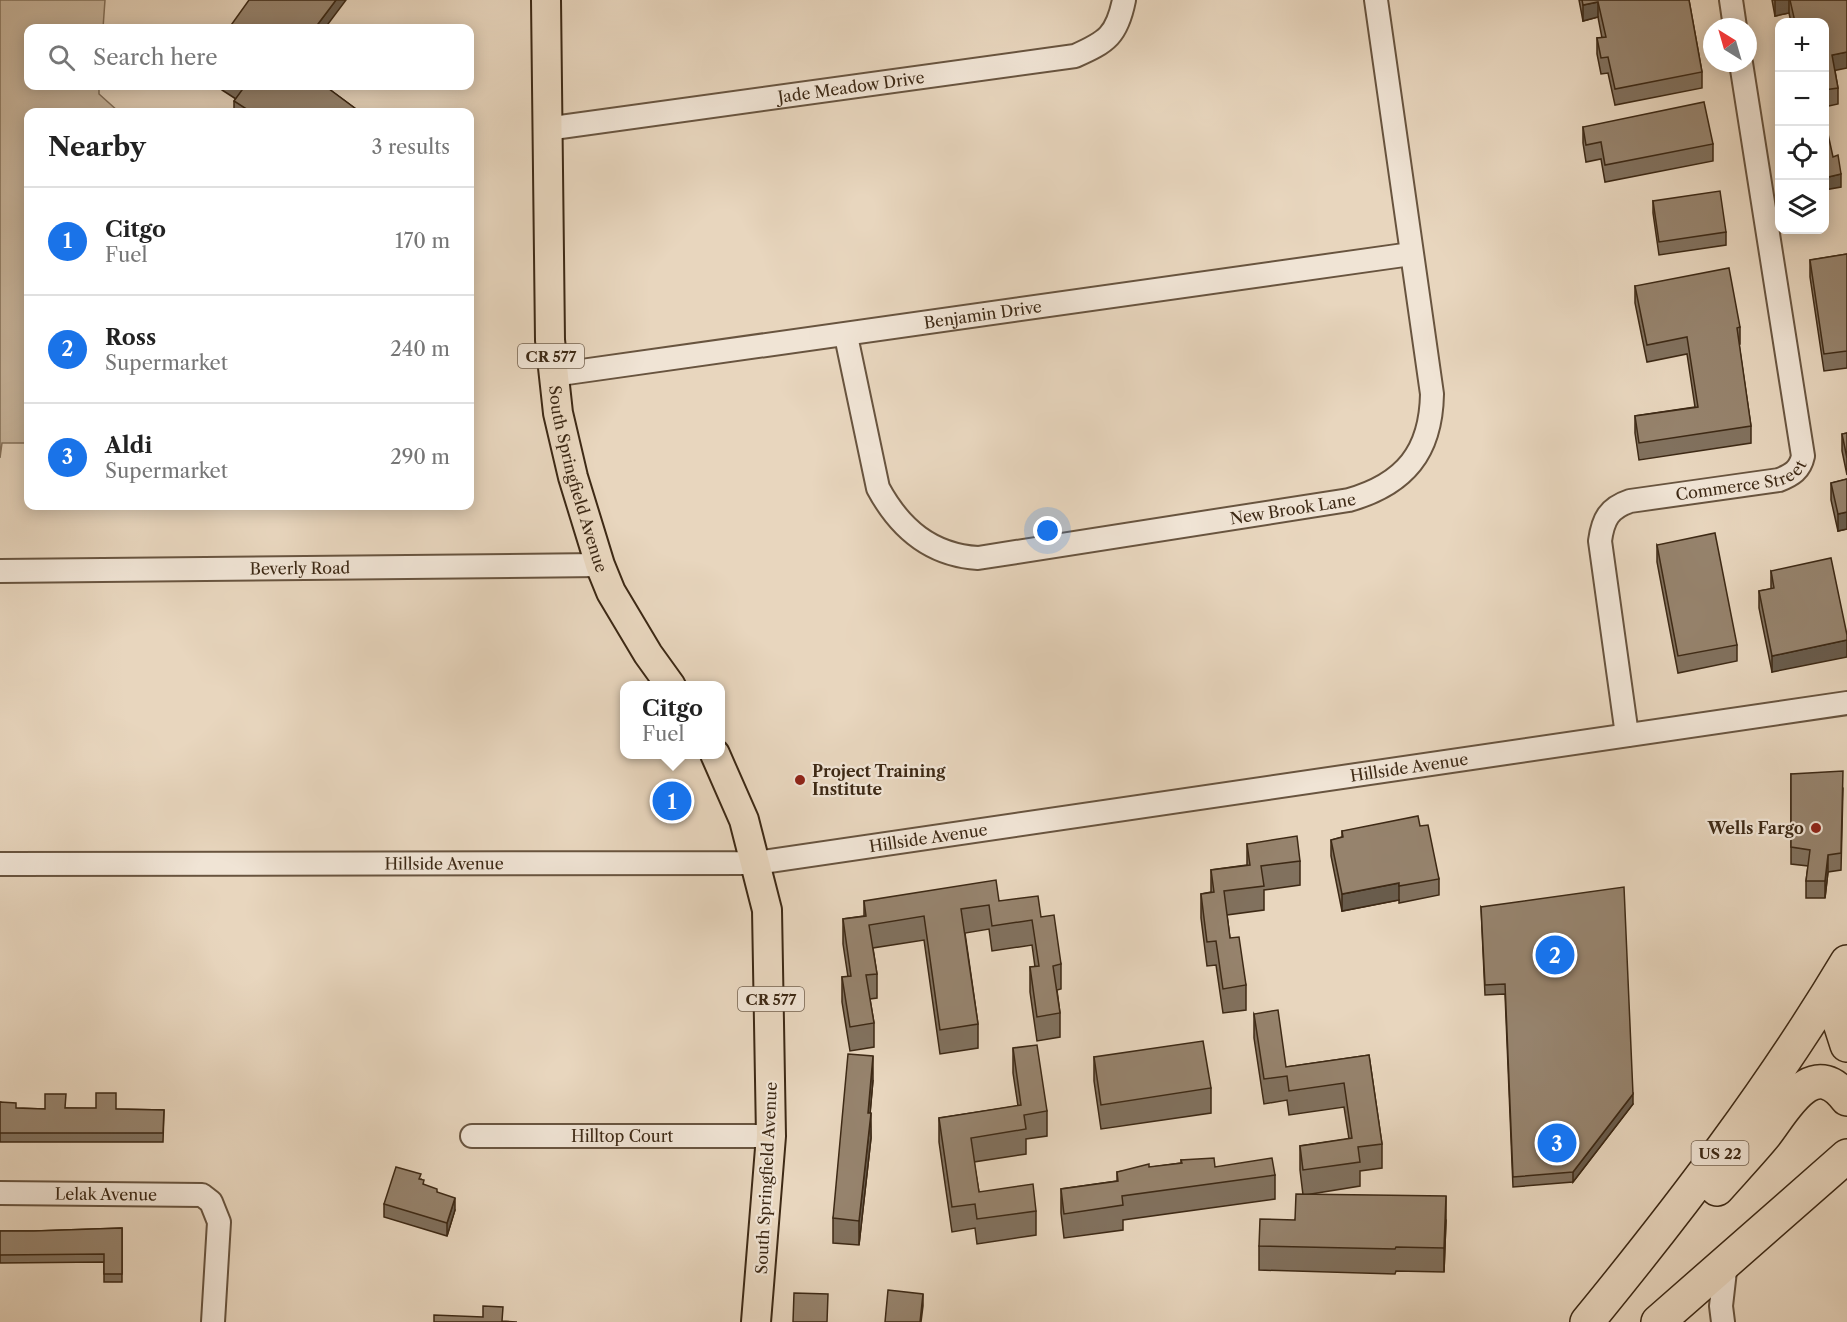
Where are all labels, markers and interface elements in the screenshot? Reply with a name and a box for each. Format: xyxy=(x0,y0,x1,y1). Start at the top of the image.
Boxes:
north arrow xyxy=(1703,18,1757,72)
map controls xyxy=(1775,18,1829,234)
button: + xyxy=(1775,18,1829,72)
search box xyxy=(24,24,474,90)
icon: search xyxy=(45,41,78,74)
text: Search here xyxy=(93,44,218,71)
street label: Jade Meadow Drive xyxy=(774,67,926,107)
button: − xyxy=(1775,72,1829,126)
button: locate xyxy=(1775,126,1829,180)
text: Nearby xyxy=(48,131,146,163)
text: 3 results xyxy=(372,135,450,159)
button: layers xyxy=(1775,180,1829,234)
text: Citgo xyxy=(105,216,166,243)
text: 1 xyxy=(63,229,72,253)
text: 170 m xyxy=(395,229,450,253)
text: Fuel xyxy=(105,243,147,267)
street label: Benjamin Drive xyxy=(922,296,1043,333)
text: Ross xyxy=(105,324,156,351)
text: 2 xyxy=(62,337,73,361)
text: 240 m xyxy=(390,337,450,361)
road number: CR 577 xyxy=(518,344,584,368)
text: Supermarket xyxy=(105,351,228,375)
street label: South Springfield Avenue xyxy=(545,384,612,575)
text: Aldi xyxy=(105,432,152,459)
text: 3 xyxy=(62,445,73,469)
text: 290 m xyxy=(390,445,450,469)
street label: Commerce Street xyxy=(1674,457,1811,504)
text: Supermarket xyxy=(105,459,228,483)
street label: New Brook Lane xyxy=(1229,489,1358,528)
your location xyxy=(1033,516,1062,545)
street label: Beverly Road xyxy=(250,557,351,579)
popup xyxy=(620,681,725,759)
text: Citgo xyxy=(642,695,703,722)
text: Fuel xyxy=(642,722,684,746)
street label: Hillside Avenue xyxy=(1349,749,1469,786)
place label: Project Training Institute xyxy=(812,761,946,799)
marker: Project Training Institute xyxy=(793,773,807,787)
pin: 1 xyxy=(652,778,692,824)
place label: Wells Fargo xyxy=(1707,818,1804,838)
street label: Hillside Avenue xyxy=(868,819,989,856)
marker: Wells Fargo xyxy=(1809,821,1823,835)
street label: Hillside Avenue xyxy=(384,853,504,873)
pin: 2 xyxy=(1536,932,1574,978)
road number: CR 577 xyxy=(738,987,804,1011)
street label: South Springfield Avenue xyxy=(751,1081,781,1275)
pin: 3 xyxy=(1538,1120,1576,1166)
street label: Hilltop Court xyxy=(571,1126,673,1146)
road number: US 22 xyxy=(1692,1141,1748,1165)
street label: Lelak Avenue xyxy=(55,1184,157,1205)

